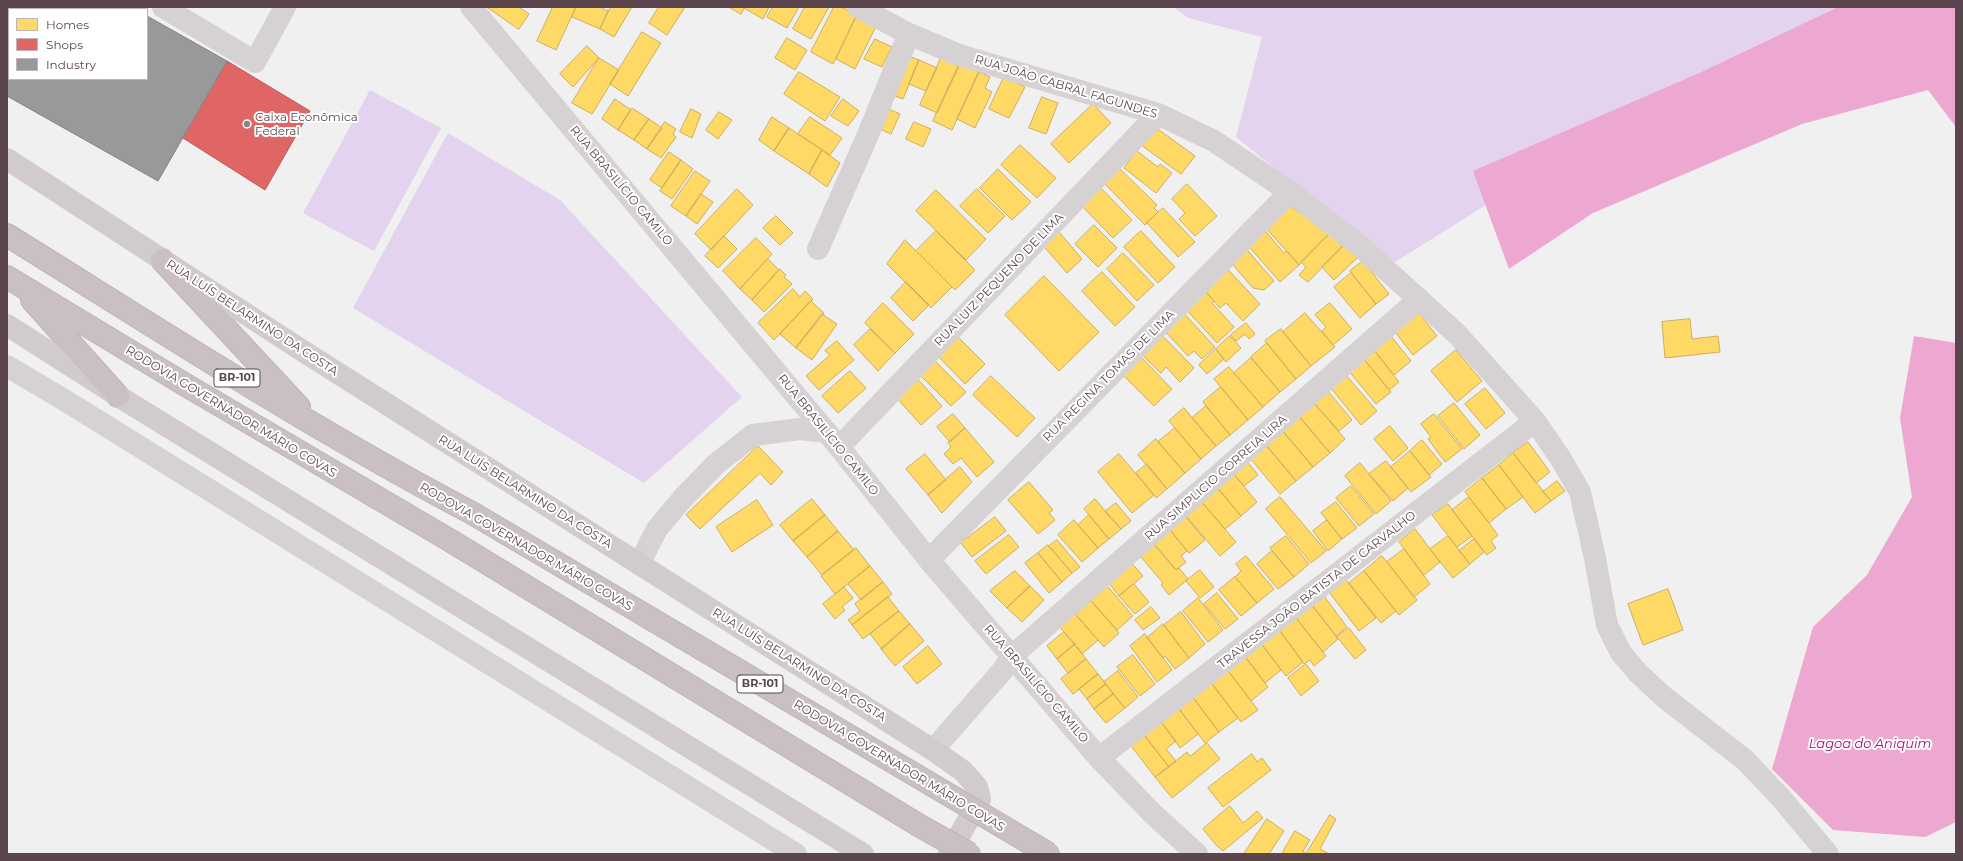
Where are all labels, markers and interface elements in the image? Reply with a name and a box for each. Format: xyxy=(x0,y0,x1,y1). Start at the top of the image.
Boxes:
legend xyxy=(8,8,148,80)
text: Homes xyxy=(46,17,89,32)
text: Shops xyxy=(46,37,83,52)
street label: RUA JOÃO CABRAL FAGUNDES xyxy=(973,52,1159,122)
text: Industry xyxy=(46,57,96,72)
place label: Caixa Econômica Federal xyxy=(255,110,358,138)
marker: Caixa Econômica Federal xyxy=(242,119,252,129)
street label: RUA BRASILÍCIO CAMILO xyxy=(567,123,675,249)
street label: RUA LUIZ PEQUENO DE LIMA xyxy=(931,210,1067,350)
street label: RUA LUÍS BELARMINO DA COSTA xyxy=(163,257,341,379)
street label: RUA REGINA TOMAS DE LIMA xyxy=(1040,307,1178,445)
street label: RODOVIA GOVERNADOR MÁRIO COVAS xyxy=(123,343,339,481)
road number: BR-101 xyxy=(214,369,260,387)
street label: RUA BRASILÍCIO CAMILO xyxy=(775,371,881,499)
street label: RUA SIMPLICIO CORREIA LIRA xyxy=(1142,412,1290,544)
street label: RUA LUÍS BELARMINO DA COSTA xyxy=(436,432,614,552)
street label: RODOVIA GOVERNADOR MÁRIO COVAS xyxy=(417,480,635,614)
street label: TRAVESSA JOÃO BATISTA DE CARVALHO xyxy=(1215,508,1419,672)
street label: RUA LUÍS BELARMINO DA COSTA xyxy=(710,605,888,725)
street label: RUA BRASILÍCIO CAMILO xyxy=(981,622,1091,746)
road number: BR-101 xyxy=(737,675,783,693)
street label: RODOVIA GOVERNADOR MÁRIO COVAS xyxy=(791,697,1007,835)
water label: Lagoa do Aniquim xyxy=(1809,736,1931,752)

